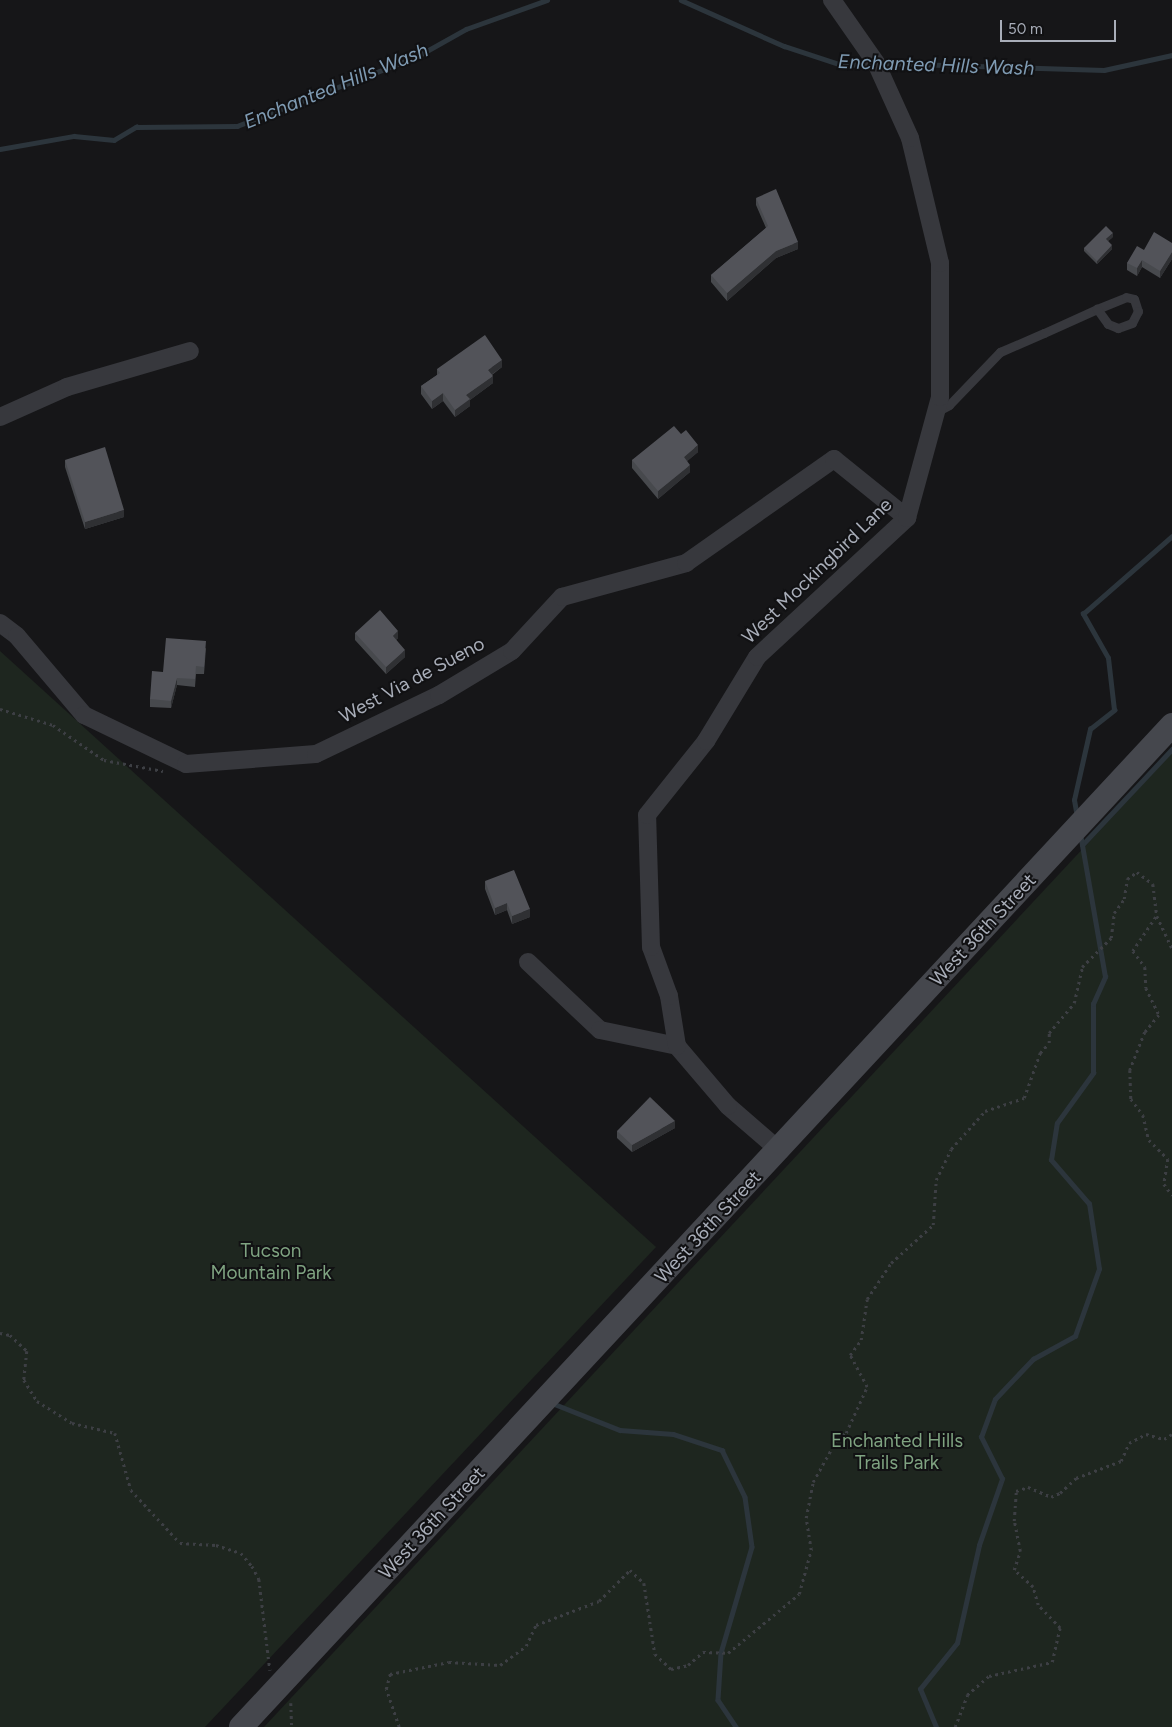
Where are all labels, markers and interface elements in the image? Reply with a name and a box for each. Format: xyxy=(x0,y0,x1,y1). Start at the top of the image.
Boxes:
scale bar xyxy=(1002,10,1118,42)
text: 50 m xyxy=(1008,20,1043,38)
water label: Enchanted Hills Wash xyxy=(240,38,432,134)
water label: Enchanted Hills Wash xyxy=(837,50,1035,80)
street label: West Mockingbird Lane xyxy=(737,493,897,649)
street label: West Via de Sueno xyxy=(336,632,488,728)
street label: West 36th Street xyxy=(925,869,1041,991)
street label: West 36th Street xyxy=(650,1166,766,1288)
park label: Tucson Mountain Park xyxy=(211,1240,331,1284)
park label: Enchanted Hills Trails Park xyxy=(831,1430,963,1474)
street label: West 36th Street xyxy=(374,1462,490,1584)

